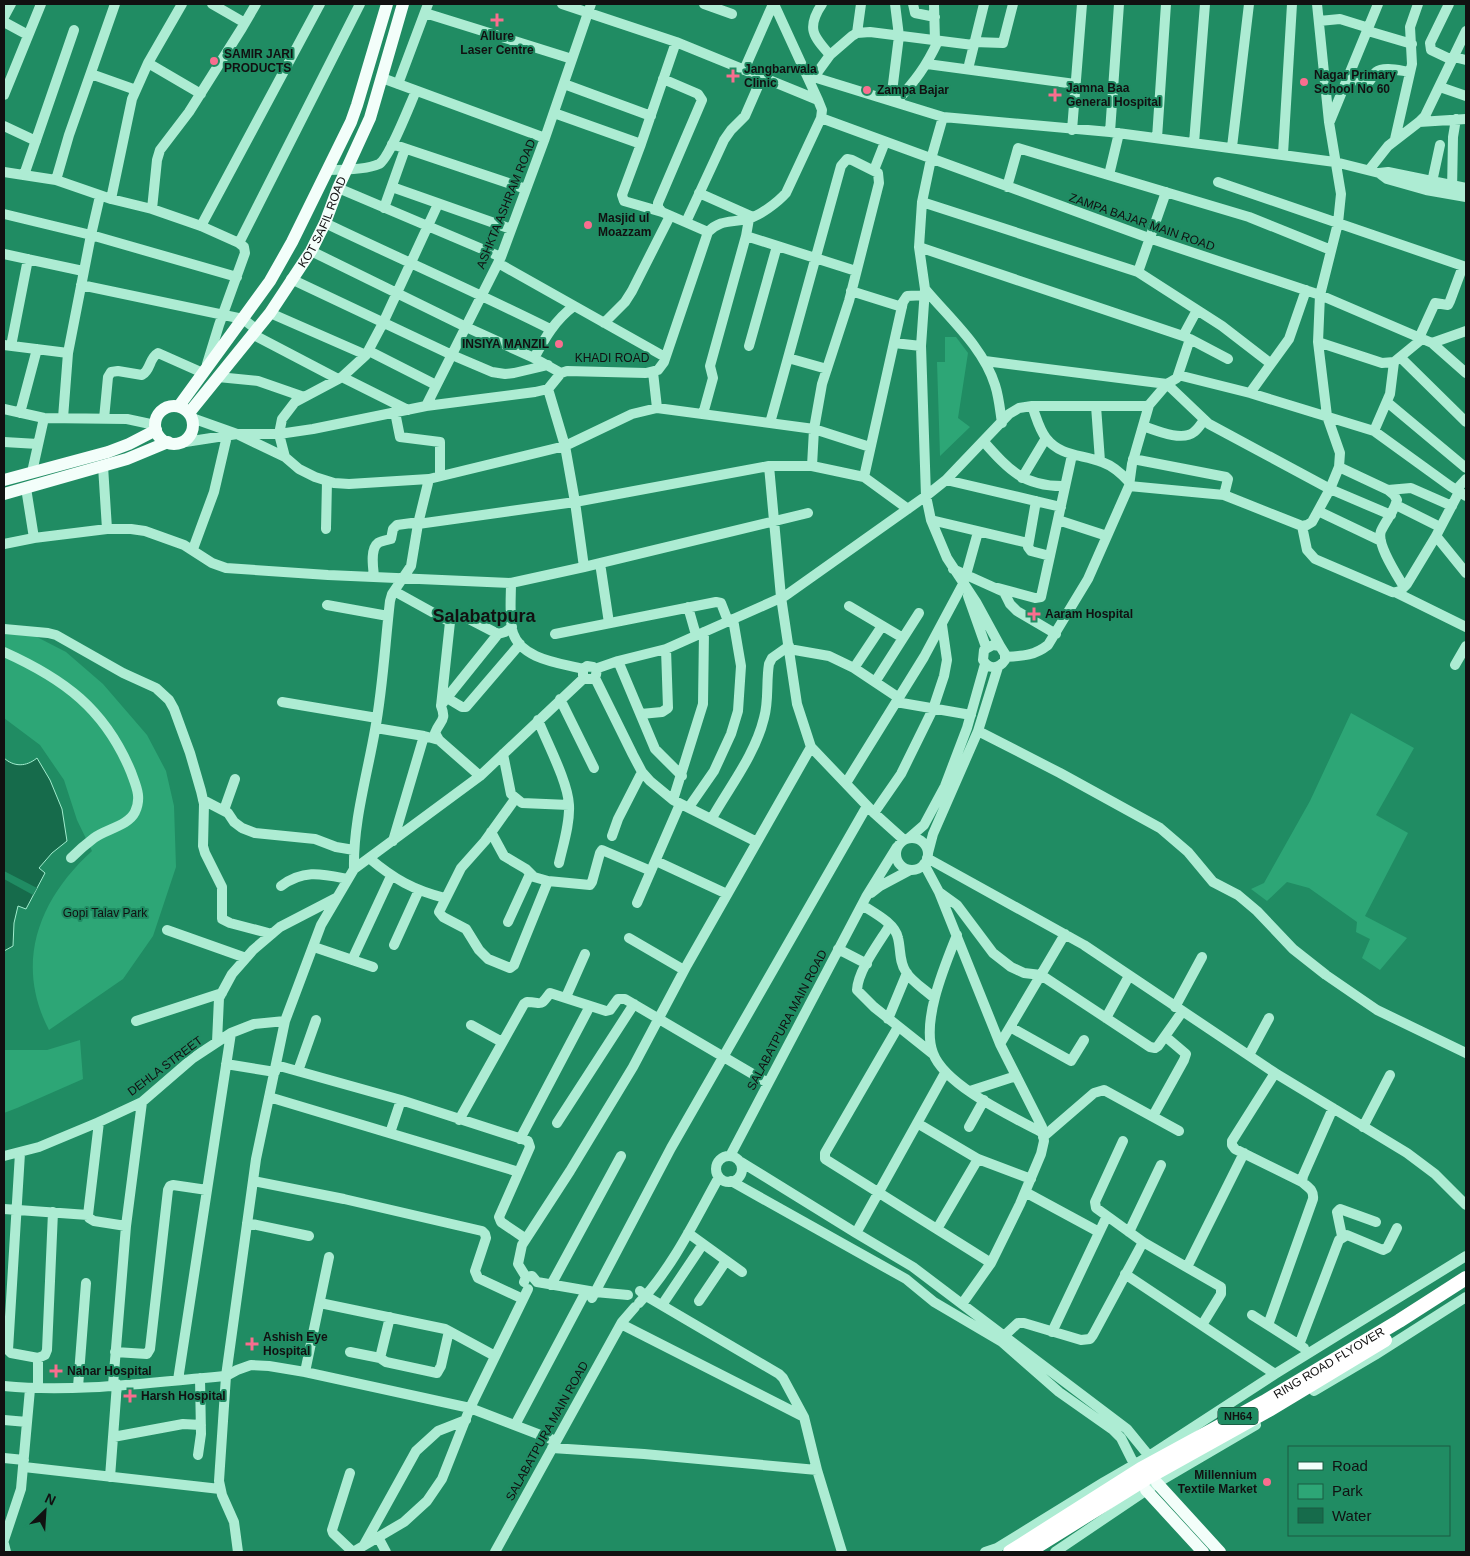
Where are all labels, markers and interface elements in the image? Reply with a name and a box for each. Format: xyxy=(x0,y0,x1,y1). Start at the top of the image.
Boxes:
marker: Allure Laser Centre xyxy=(490,13,504,27)
place label: Allure Laser Centre xyxy=(460,29,534,57)
place label: SAMIR JARI PRODUCTS xyxy=(224,47,293,75)
marker: SAMIR JARI PRODUCTS xyxy=(208,55,220,67)
place label: Jangbarwala Clinic xyxy=(744,62,817,90)
place label: Nagar Primary School No 60 xyxy=(1314,68,1396,96)
marker: Jangbarwala Clinic xyxy=(726,69,740,83)
marker: Nagar Primary School No 60 xyxy=(1298,76,1310,88)
place label: Jamna Baa General Hospital xyxy=(1066,81,1161,109)
place label: Zampa Bajar xyxy=(877,83,949,97)
marker: Zampa Bajar xyxy=(861,84,873,96)
marker: Jamna Baa General Hospital xyxy=(1048,88,1062,102)
street label: ASHKTA ASHRAM ROAD xyxy=(474,137,539,271)
street label: KOT SAFIL ROAD xyxy=(295,174,349,270)
street label: ZAMPA BAJAR MAIN ROAD xyxy=(1067,190,1217,254)
place label: Masjid ul Moazzam xyxy=(598,211,651,239)
marker: Masjid ul Moazzam xyxy=(582,219,594,231)
place label: INSIYA MANZIL xyxy=(462,337,549,351)
marker: INSIYA MANZIL xyxy=(553,338,565,350)
street label: KHADI ROAD xyxy=(575,351,650,365)
district label: Salabatpura xyxy=(432,606,537,626)
marker: Aaram Hospital xyxy=(1027,607,1041,621)
place label: Aaram Hospital xyxy=(1045,607,1133,621)
park label: Gopi Talav Park xyxy=(63,906,148,920)
street label: SALABATPURA MAIN ROAD xyxy=(744,947,830,1093)
street label: DEHLA STREET xyxy=(125,1033,206,1099)
street label: RING ROAD FLYOVER xyxy=(1271,1324,1387,1402)
place label: Ashish Eye Hospital xyxy=(263,1330,328,1358)
marker: Ashish Eye Hospital xyxy=(245,1337,259,1351)
street label: SALABATPURA MAIN ROAD xyxy=(503,1359,591,1503)
marker: Nahar Hospital xyxy=(49,1364,63,1378)
place label: Nahar Hospital xyxy=(67,1364,152,1378)
marker: Harsh Hospital xyxy=(123,1389,137,1403)
place label: Harsh Hospital xyxy=(141,1389,226,1403)
road number: NH64 xyxy=(1218,1408,1258,1424)
legend xyxy=(1288,1446,1450,1536)
text: Road xyxy=(1332,1457,1368,1474)
place label: Millennium Textile Market xyxy=(1178,1468,1257,1496)
marker: Millennium Textile Market xyxy=(1261,1476,1273,1488)
text: Park xyxy=(1332,1482,1363,1499)
north arrow xyxy=(20,1486,70,1536)
text: N xyxy=(43,1490,58,1509)
text: Water xyxy=(1332,1507,1371,1524)

